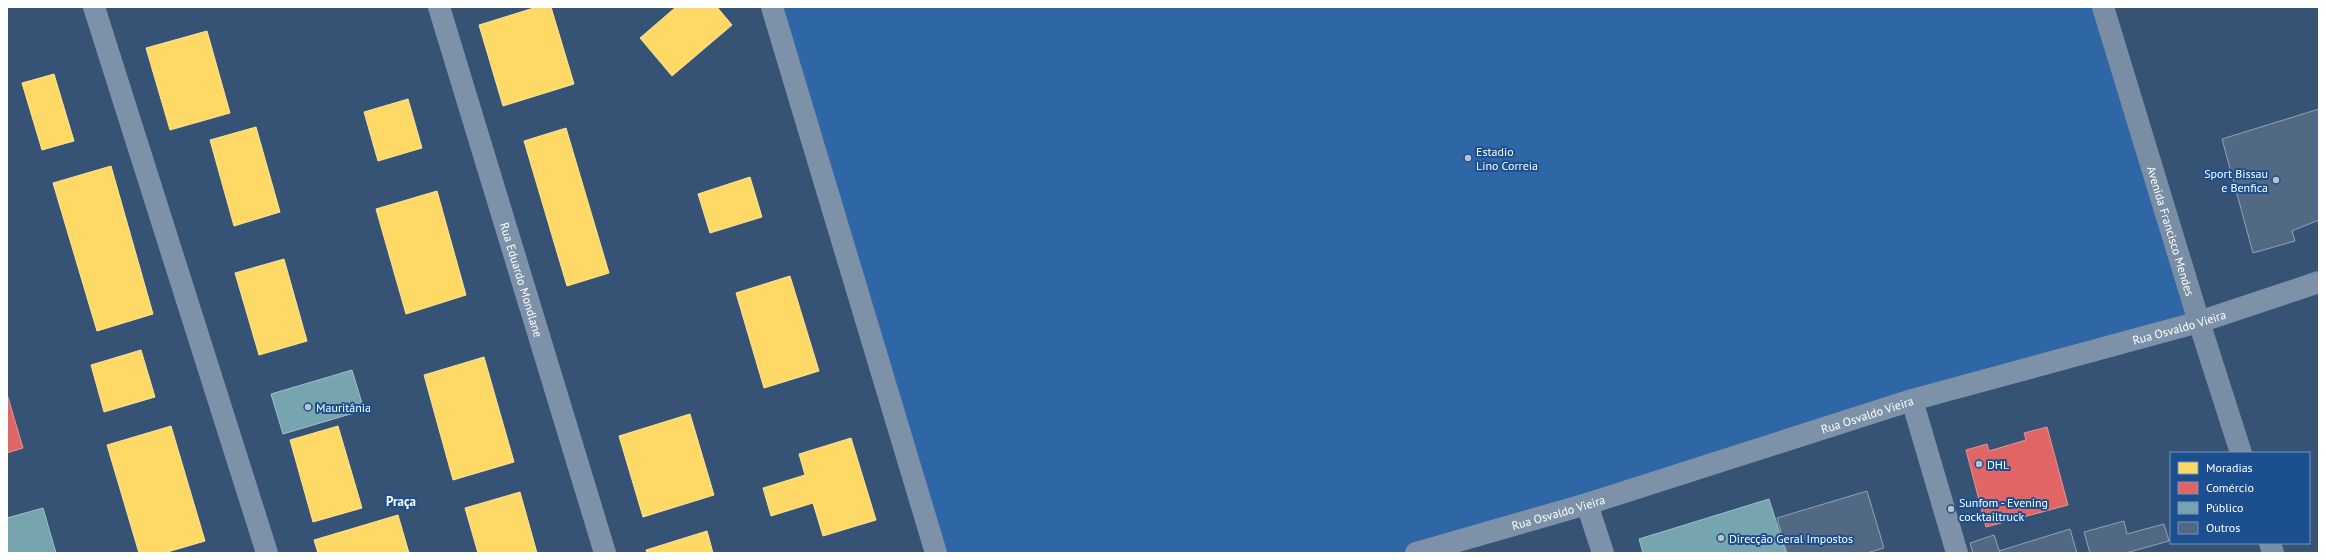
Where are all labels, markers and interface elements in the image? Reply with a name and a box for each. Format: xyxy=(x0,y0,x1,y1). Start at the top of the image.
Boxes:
place label: Estadio Lino Correia xyxy=(1476,144,1538,173)
marker: Estadio Lino Correia xyxy=(1463,153,1473,163)
street label: Avenida Francisco Mendes xyxy=(2144,164,2198,298)
place label: Sport Bissau e Benfica xyxy=(2204,166,2268,195)
marker: Sport Bissau e Benfica xyxy=(2271,175,2281,185)
street label: Rua Eduardo Mondlane xyxy=(497,220,546,339)
street label: Rua Osvaldo Vieira xyxy=(2131,306,2228,347)
street label: Rua Osvaldo Vieira xyxy=(1819,393,1915,436)
place label: Mauritânia xyxy=(316,400,371,415)
marker: Mauritânia xyxy=(303,402,313,412)
legend xyxy=(2170,452,2310,544)
place label: DHL xyxy=(1987,457,2009,472)
marker: DHL xyxy=(1974,459,1984,469)
text: Moradias xyxy=(2206,460,2253,475)
text: Comércio xyxy=(2206,480,2254,495)
street label: Rua Osvaldo Vieira xyxy=(1510,491,1607,533)
district label: Praça xyxy=(386,493,416,510)
place label: Sunfom - Evening cocktailtruck xyxy=(1959,495,2048,524)
text: Público xyxy=(2206,500,2244,515)
marker: Sunfom - Evening cocktailtruck xyxy=(1946,504,1956,514)
text: Outros xyxy=(2206,520,2240,535)
place label: Direcção Geral Impostos xyxy=(1729,531,1853,546)
marker: Direcção Geral Impostos xyxy=(1716,533,1726,543)

